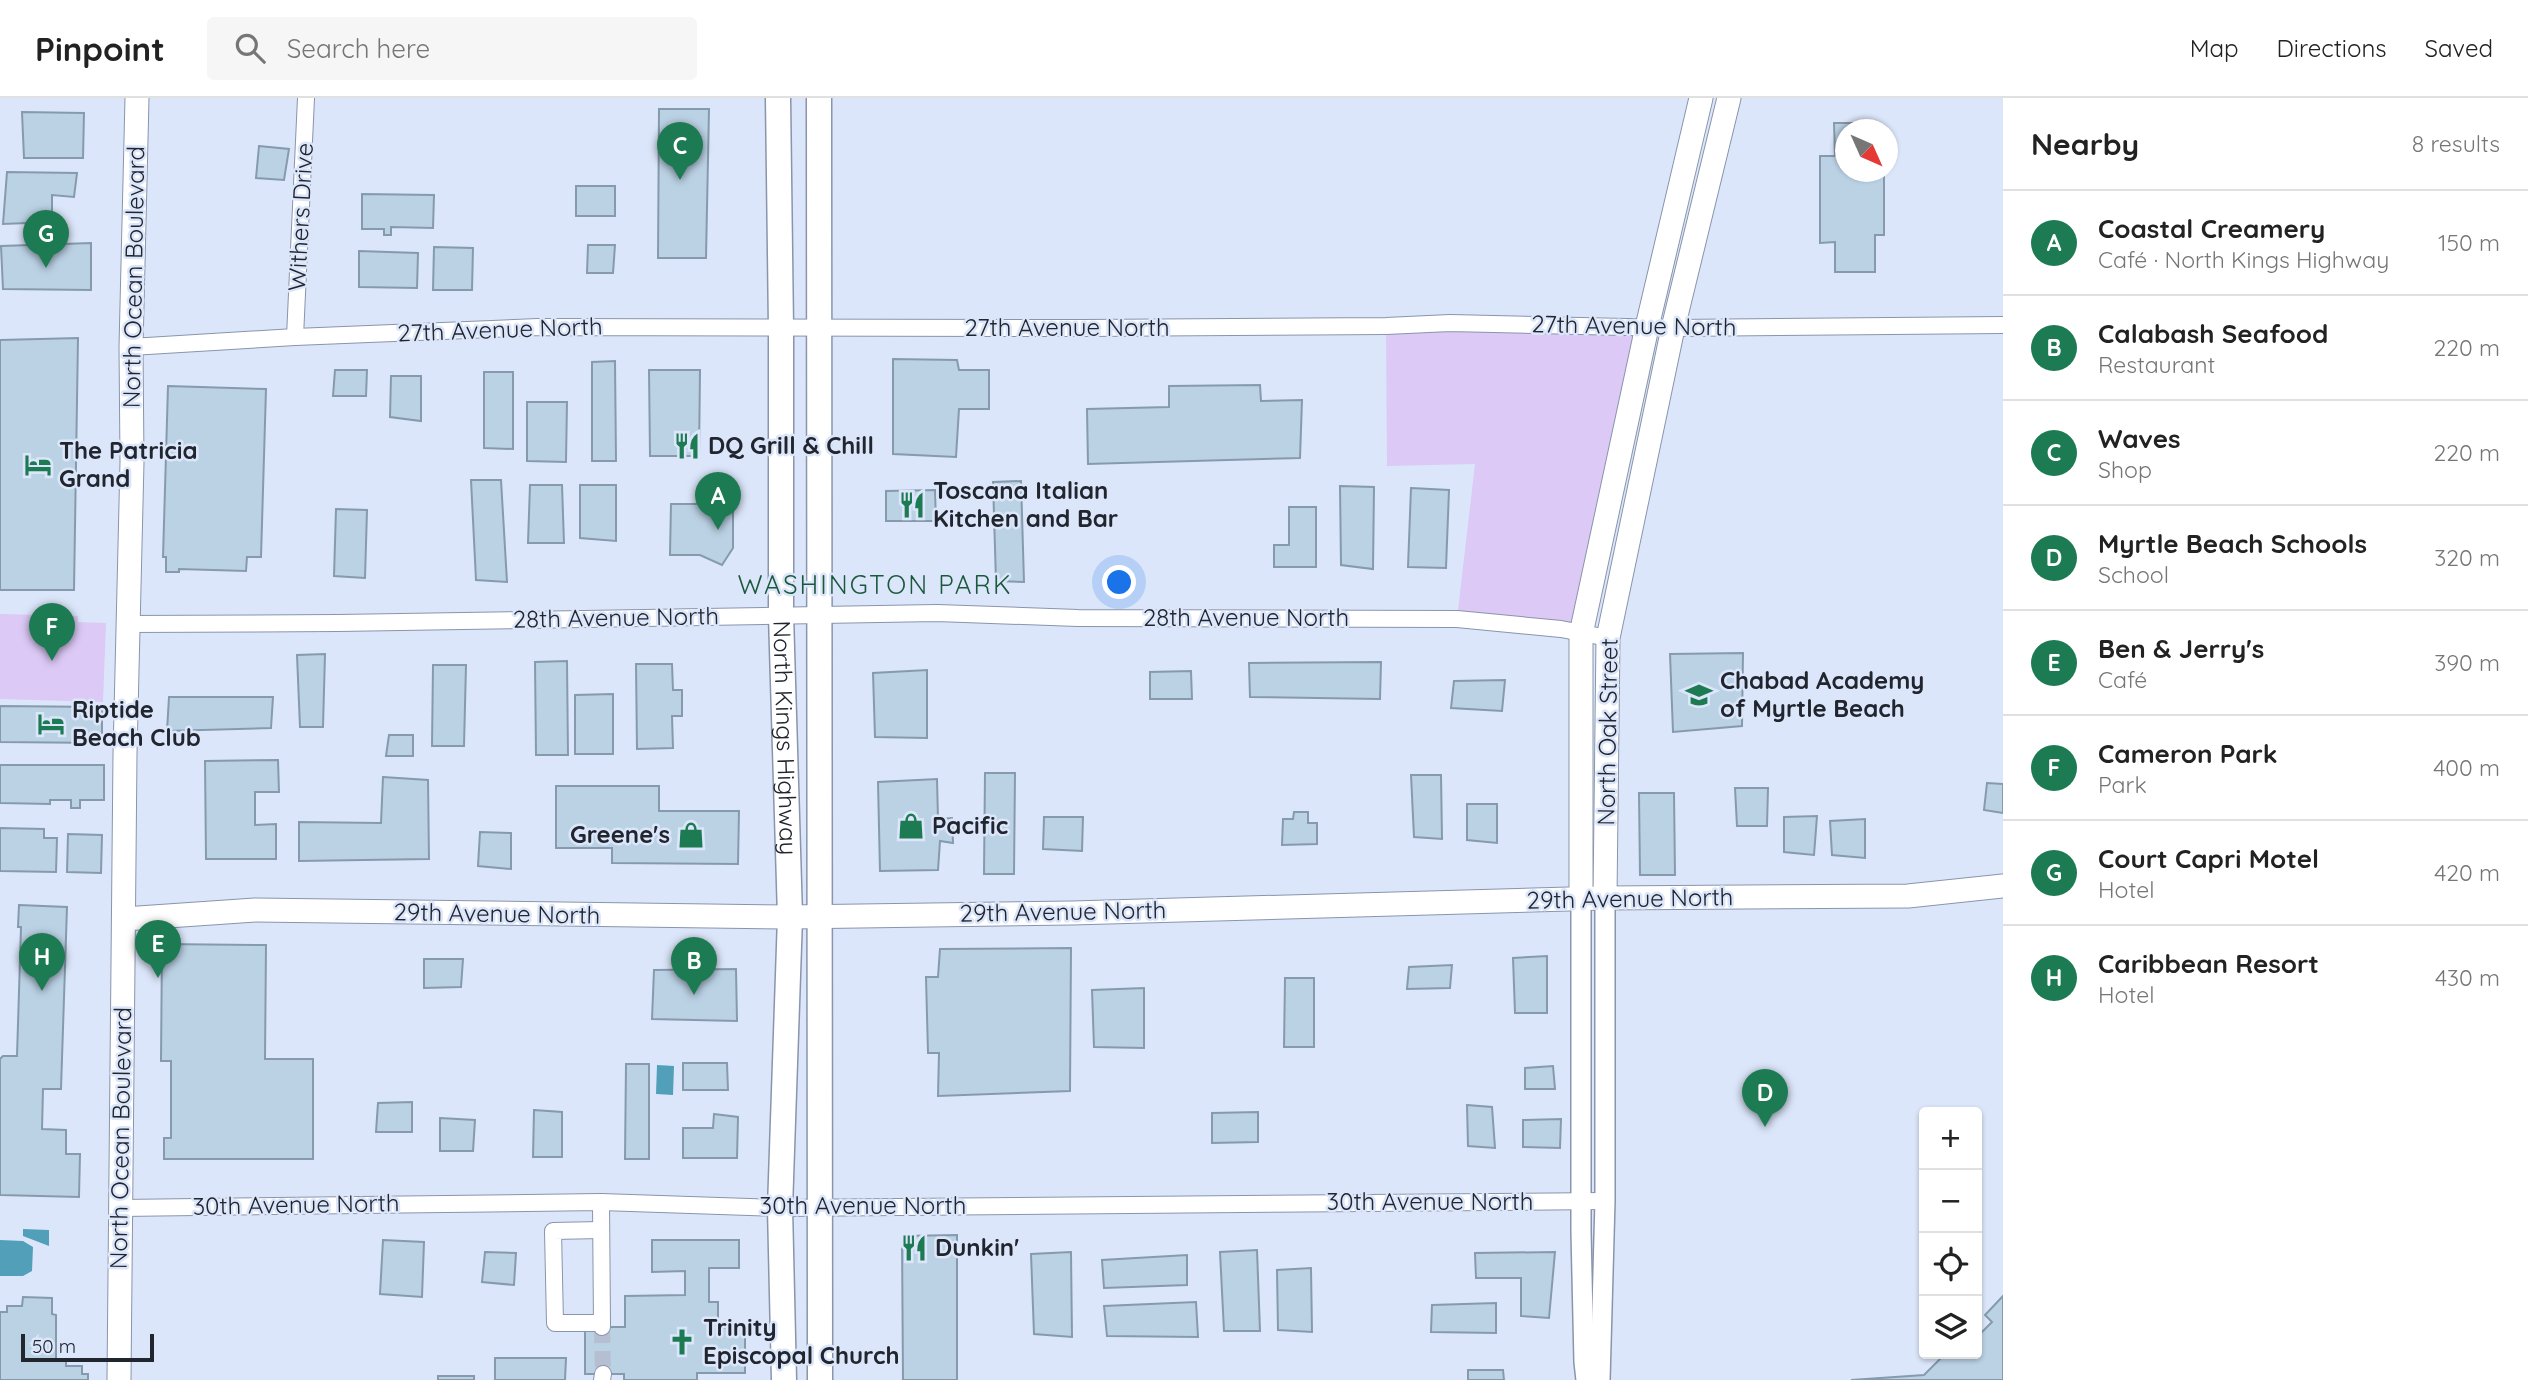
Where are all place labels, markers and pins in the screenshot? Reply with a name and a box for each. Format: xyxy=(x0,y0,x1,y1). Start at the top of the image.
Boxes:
pin: C xyxy=(657,122,703,180)
pin: G xyxy=(23,210,69,268)
place label: DQ Grill & Chill xyxy=(708,430,874,460)
restaurant icon: DQ Grill & Chill xyxy=(672,431,702,461)
place label: The Patricia Grand xyxy=(59,435,198,493)
hotel icon: The Patricia Grand xyxy=(23,450,53,480)
pin: A xyxy=(695,472,741,530)
place label: Toscana Italian Kitchen and Bar xyxy=(933,475,1118,533)
restaurant icon: Toscana Italian Kitchen and Bar xyxy=(897,490,927,520)
pin: F xyxy=(29,603,75,661)
place label: Chabad Academy of Myrtle Beach xyxy=(1720,665,1924,723)
school or university icon: Chabad Academy of Myrtle Beach xyxy=(1684,680,1714,710)
place label: Riptide Beach Club xyxy=(72,694,201,752)
hotel icon: Riptide Beach Club xyxy=(36,709,66,739)
place label: Pacific xyxy=(932,810,1008,840)
shop icon: Pacific xyxy=(896,811,926,841)
place label: Greene's xyxy=(570,819,670,849)
shop icon: Greene's xyxy=(676,820,706,850)
pin: E xyxy=(135,920,181,978)
pin: H xyxy=(19,933,65,991)
pin: B xyxy=(671,937,717,995)
pin: D xyxy=(1742,1069,1788,1127)
place label: Dunkin' xyxy=(935,1232,1019,1262)
restaurant icon: Dunkin' xyxy=(899,1233,929,1263)
place label: Trinity Episcopal Church xyxy=(703,1312,899,1370)
church icon: Trinity Episcopal Church xyxy=(667,1327,697,1357)

